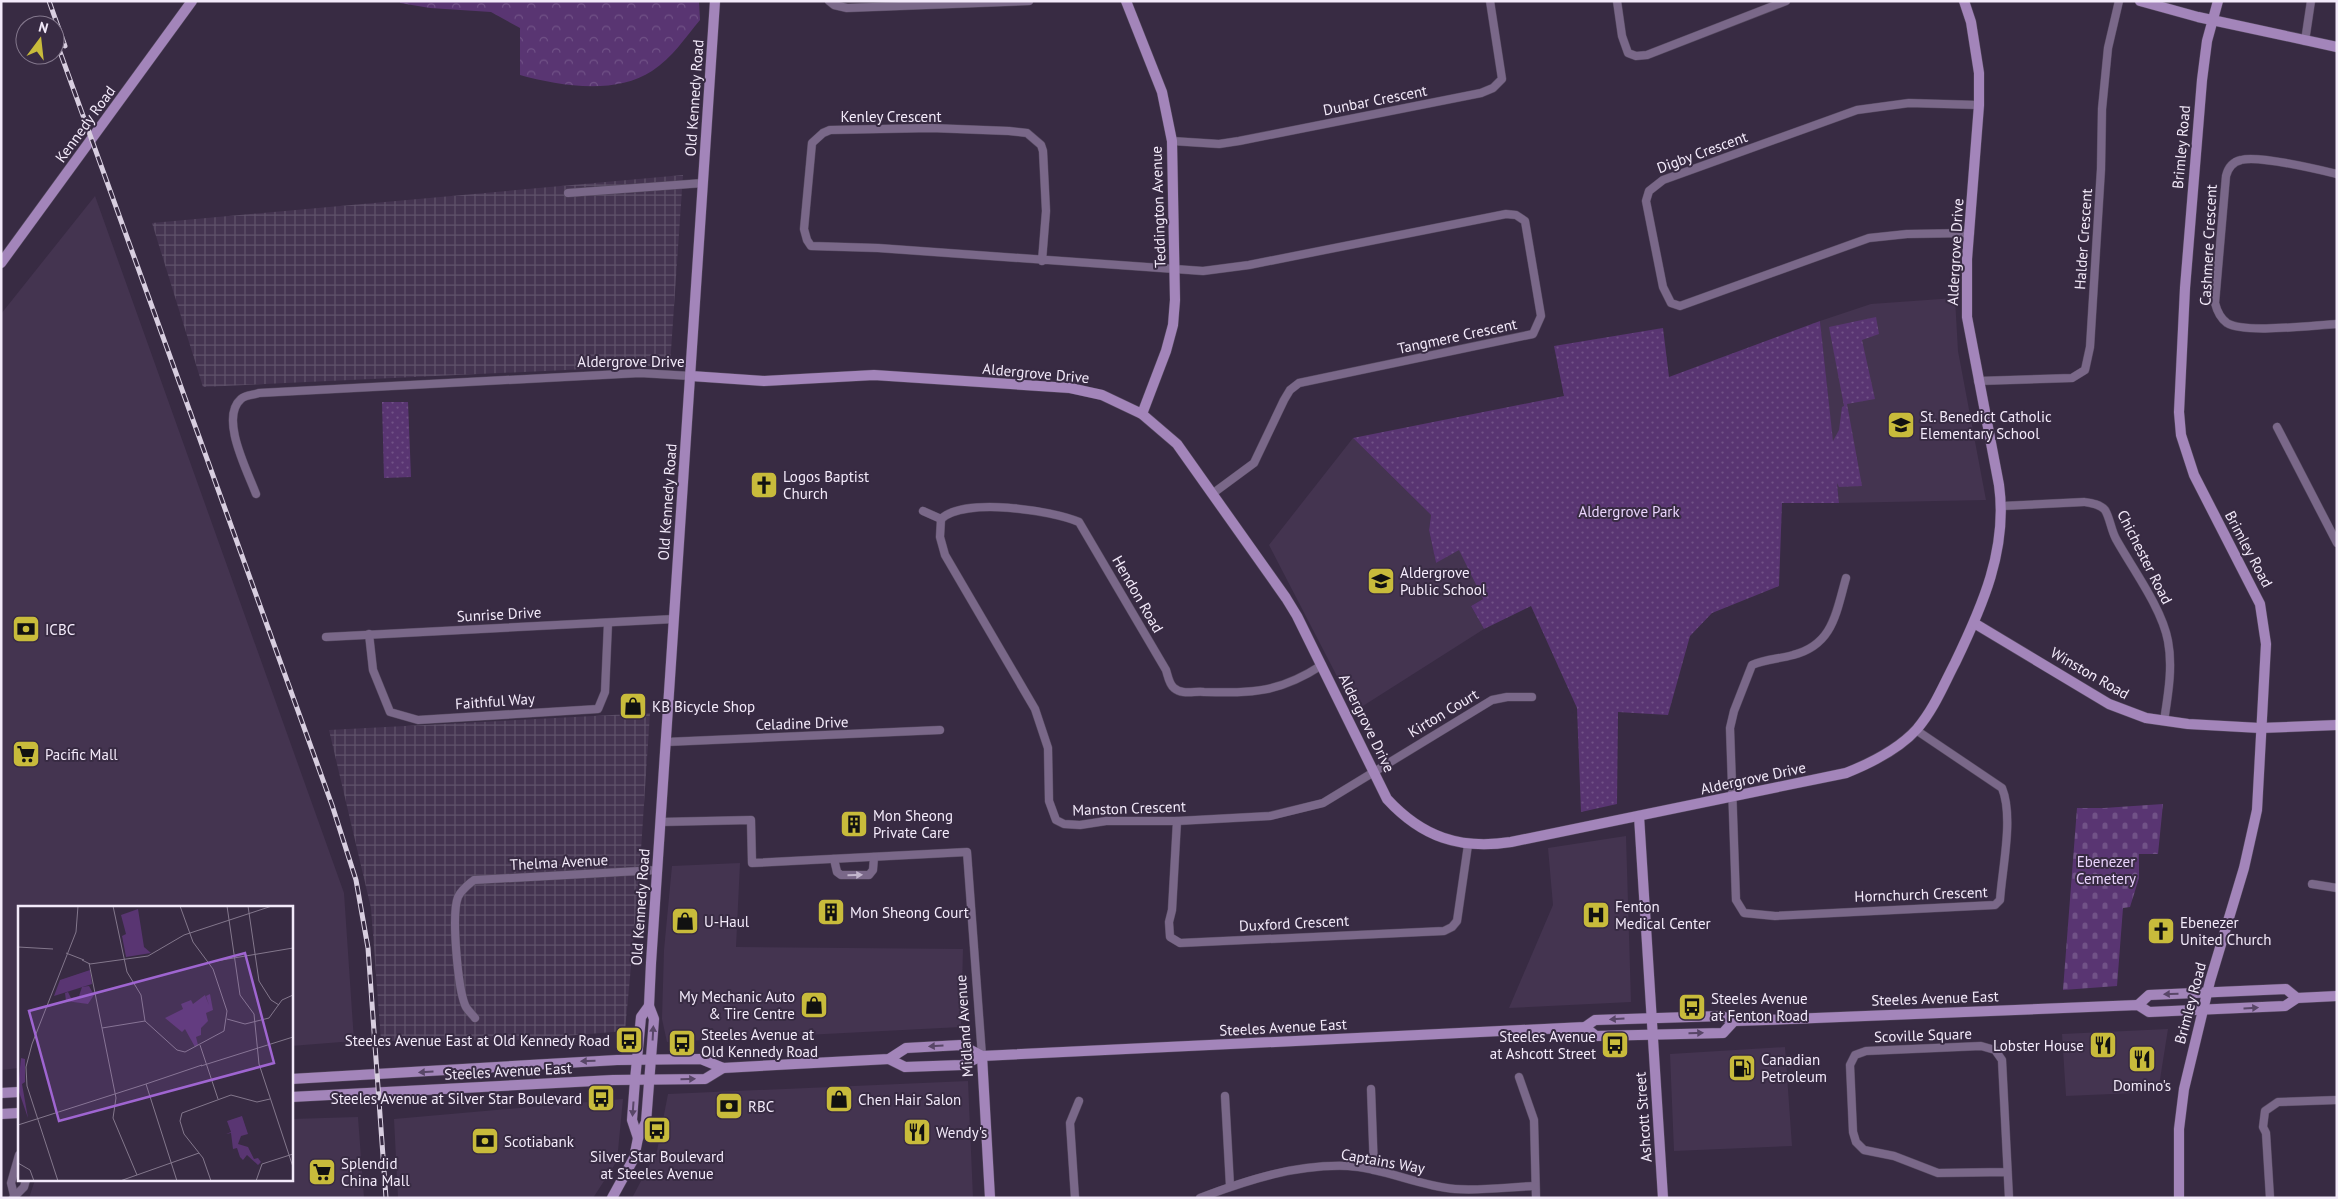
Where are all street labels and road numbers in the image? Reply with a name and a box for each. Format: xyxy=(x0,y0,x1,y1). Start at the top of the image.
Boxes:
street label: Old Kennedy Road xyxy=(680,39,708,157)
street label: Dunbar Crescent xyxy=(1321,81,1429,119)
street label: Kennedy Road xyxy=(51,82,119,166)
street label: Brimley Road xyxy=(2168,104,2194,190)
street label: Kenley Crescent xyxy=(840,107,942,126)
street label: Digby Crescent xyxy=(1654,127,1750,177)
street label: Teddington Avenue xyxy=(1146,146,1170,268)
street label: Cashmere Crescent xyxy=(2195,184,2221,306)
street label: Halder Crescent xyxy=(2070,188,2096,290)
street label: Aldergrove Drive xyxy=(1943,198,1967,306)
street label: Tangmere Crescent xyxy=(1396,314,1518,358)
street label: Aldergrove Drive xyxy=(577,352,685,371)
street label: Aldergrove Drive xyxy=(982,359,1090,387)
street label: Old Kennedy Road xyxy=(653,443,681,561)
street label: Chichester Road xyxy=(2113,507,2177,607)
street label: Brimley Road xyxy=(2221,507,2277,591)
street label: Hendon Road xyxy=(1108,552,1168,636)
street label: Sunrise Drive xyxy=(456,602,542,626)
street label: Winston Road xyxy=(2047,643,2133,703)
street label: Aldergrove Drive xyxy=(1335,671,1399,775)
street label: Kirton Court xyxy=(1404,685,1482,741)
street label: Faithful Way xyxy=(455,689,535,713)
street label: Celadine Drive xyxy=(755,712,849,734)
street label: Aldergrove Drive xyxy=(1699,758,1807,798)
street label: Manston Crescent xyxy=(1072,797,1186,819)
street label: Old Kennedy Road xyxy=(626,848,654,966)
street label: Thelma Avenue xyxy=(509,850,609,874)
street label: Hornchurch Crescent xyxy=(1854,882,1988,906)
street label: Duxford Crescent xyxy=(1239,911,1349,935)
street label: Brimley Road xyxy=(2170,960,2210,1046)
street label: Midland Avenue xyxy=(951,974,977,1078)
street label: Steeles Avenue East xyxy=(1871,986,1999,1010)
street label: Steeles Avenue East xyxy=(1219,1014,1347,1040)
street label: Scoville Square xyxy=(1874,1024,1972,1046)
street label: Steeles Avenue East xyxy=(444,1058,572,1084)
street label: Ashcott Street xyxy=(1630,1071,1656,1163)
street label: Captains Way xyxy=(1340,1144,1426,1178)

